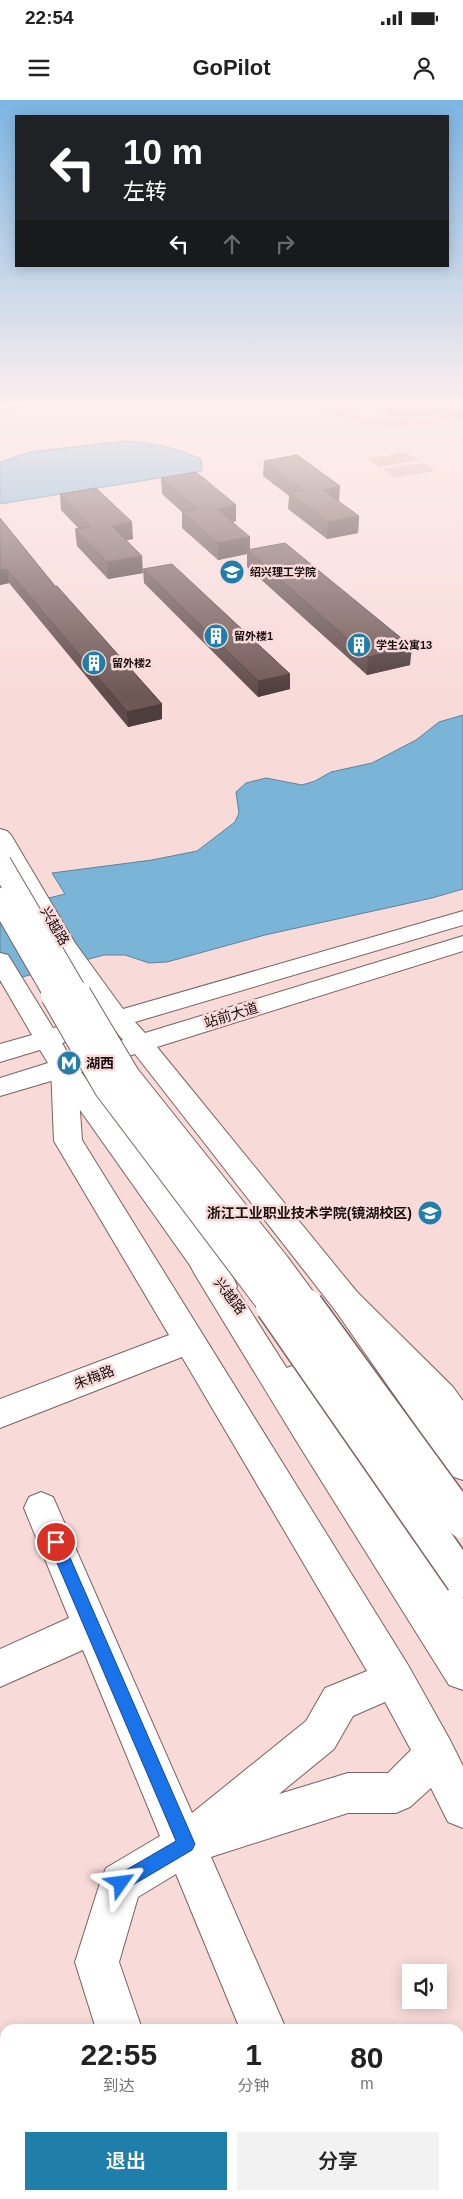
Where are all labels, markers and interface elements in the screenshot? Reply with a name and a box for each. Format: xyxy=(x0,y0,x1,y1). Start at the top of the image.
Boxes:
text: 22:54 xyxy=(25,7,74,28)
icon: menu xyxy=(25,54,53,82)
icon: person xyxy=(410,54,438,82)
text: GoPilot xyxy=(192,55,271,80)
text: 10 m xyxy=(123,132,203,171)
icon: left xyxy=(40,135,105,200)
text: 左转 xyxy=(123,179,167,204)
icon: left xyxy=(165,230,193,258)
icon: ahead xyxy=(218,230,246,258)
icon: right xyxy=(271,230,299,258)
school or university icon: 绍兴理工学院 xyxy=(219,559,245,585)
place label: 绍兴理工学院 xyxy=(250,566,316,578)
building icon: 留外楼1 xyxy=(203,623,229,649)
place label: 留外楼1 xyxy=(234,630,273,642)
building icon: 学生公寓13 xyxy=(346,632,372,658)
place label: 学生公寓13 xyxy=(376,639,432,651)
building icon: 留外楼2 xyxy=(81,650,107,676)
place label: 留外楼2 xyxy=(112,657,151,669)
street label: 兴越路 xyxy=(37,904,73,948)
street label: 站前大道 xyxy=(202,999,260,1031)
metro station icon: 湖西 xyxy=(56,1050,82,1076)
place label: 湖西 xyxy=(86,1055,114,1071)
school or university icon: 浙江工业职业技术学院(镜湖校区) xyxy=(417,1200,443,1226)
place label: 浙江工业职业技术学院(镜湖校区) xyxy=(207,1205,412,1221)
street label: 兴越路 xyxy=(211,1275,249,1317)
street label: 朱梅路 xyxy=(72,1362,116,1392)
pin xyxy=(35,1521,77,1563)
icon: arrive xyxy=(42,1528,70,1556)
position arrow xyxy=(94,1856,146,1908)
map controls xyxy=(402,1964,447,2009)
button: sound xyxy=(402,1964,447,2009)
text: 22:55 xyxy=(80,2038,157,2071)
text: 1 xyxy=(245,2038,262,2071)
text: 80 xyxy=(350,2041,384,2074)
text: m xyxy=(360,2075,374,2092)
text: 到达 xyxy=(103,2077,135,2094)
text: 分钟 xyxy=(238,2077,270,2094)
button: 退出 xyxy=(25,2132,227,2190)
button: 分享 xyxy=(237,2132,439,2190)

